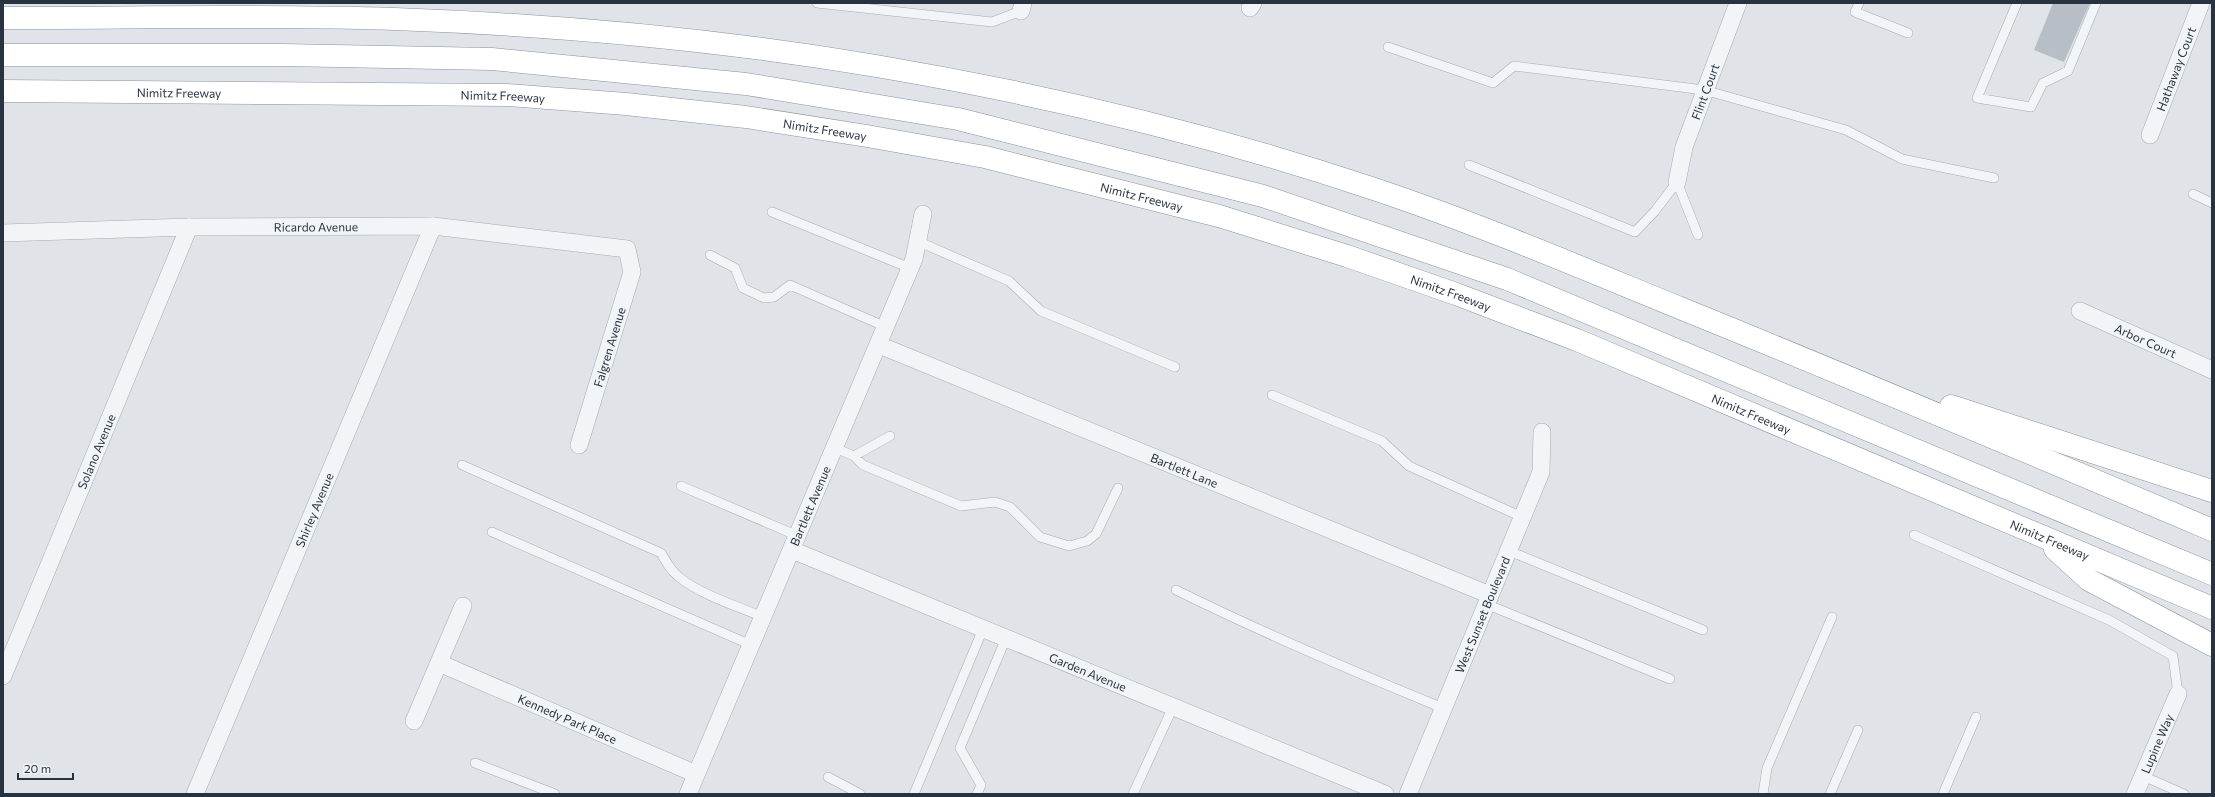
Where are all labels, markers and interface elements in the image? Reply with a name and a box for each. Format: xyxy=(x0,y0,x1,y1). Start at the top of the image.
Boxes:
street label: Hathaway Court xyxy=(2153,25,2198,113)
street label: Flint Court xyxy=(1688,61,1722,122)
street label: Nimitz Freeway xyxy=(137,85,221,100)
street label: Nimitz Freeway xyxy=(461,88,546,105)
street label: Nimitz Freeway xyxy=(782,116,868,143)
street label: Nimitz Freeway xyxy=(1099,179,1184,214)
street label: Ricardo Avenue xyxy=(274,219,358,234)
street label: Nimitz Freeway xyxy=(1409,272,1493,314)
street label: Falgren Avenue xyxy=(590,305,628,389)
street label: Arbor Court xyxy=(2113,320,2179,360)
street label: Nimitz Freeway xyxy=(1710,391,1793,437)
street label: Solano Avenue xyxy=(74,412,118,491)
street label: Bartlett Lane xyxy=(1149,450,1220,490)
street label: Bartlett Avenue xyxy=(787,464,833,548)
street label: Shirley Avenue xyxy=(292,470,336,549)
street label: Nimitz Freeway xyxy=(2008,517,2092,562)
street label: West Sunset Boulevard xyxy=(1452,554,1512,675)
street label: Garden Avenue xyxy=(1047,650,1129,694)
street label: Kennedy Park Place xyxy=(516,691,619,746)
street label: Lupine Way xyxy=(2138,712,2176,775)
scale bar xyxy=(18,755,73,781)
text: 20 m xyxy=(24,761,51,775)

